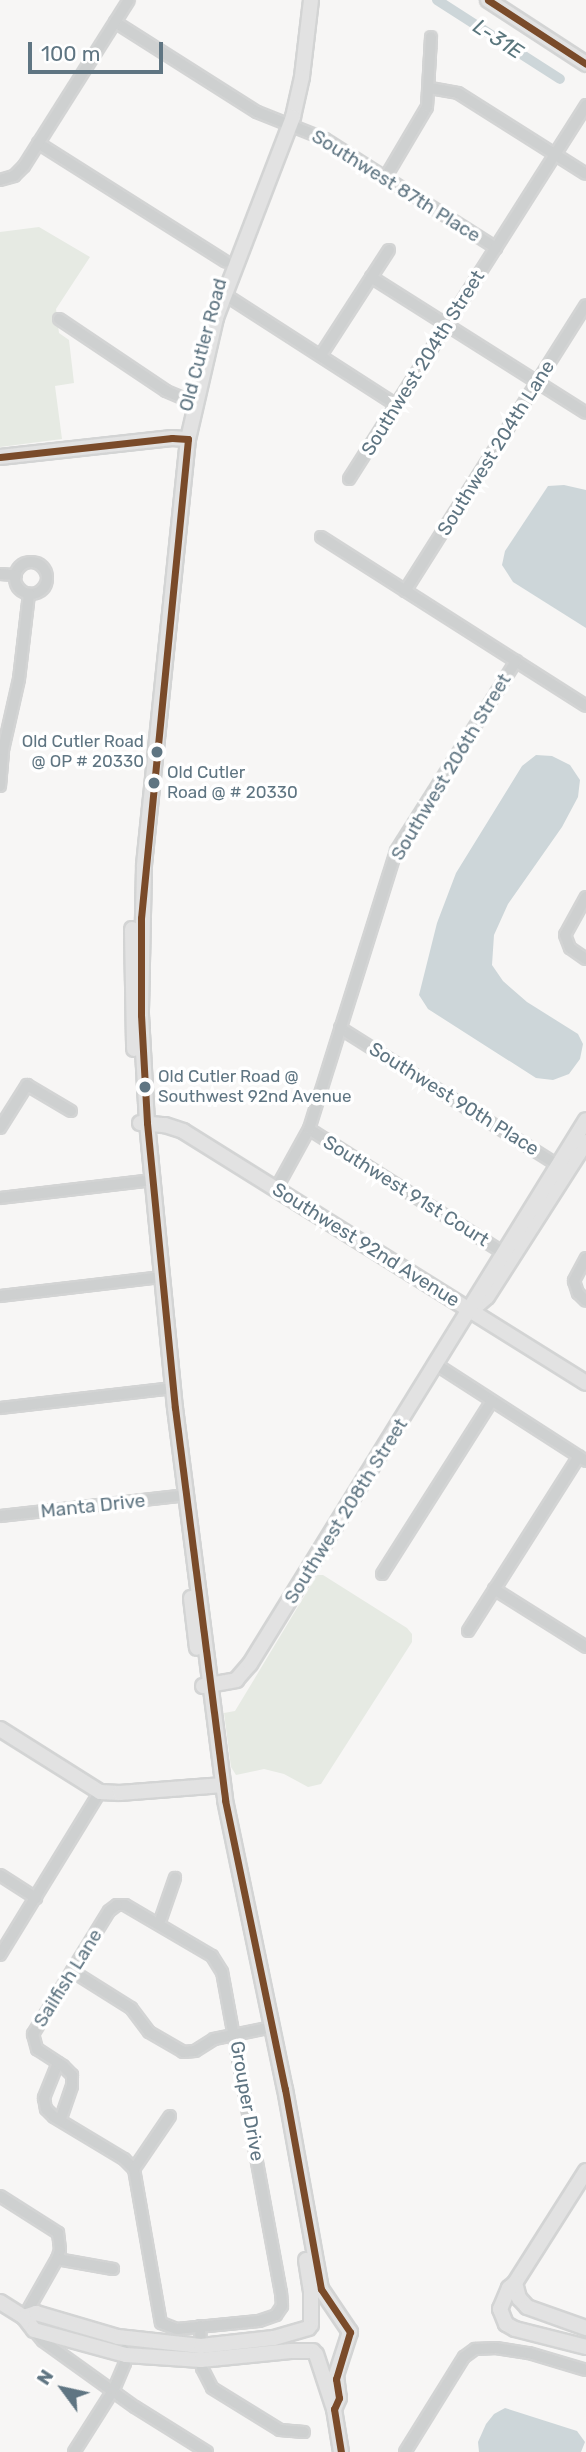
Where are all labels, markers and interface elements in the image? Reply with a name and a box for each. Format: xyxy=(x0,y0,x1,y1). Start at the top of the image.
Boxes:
water label: L-31E xyxy=(468,14,528,64)
scale bar xyxy=(32,28,166,72)
text: 100 m xyxy=(41,41,100,66)
street label: Southwest 87th Place xyxy=(308,125,484,247)
street label: Southwest 204th Street xyxy=(357,266,489,460)
street label: Old Cutler Road xyxy=(174,276,232,414)
street label: Southwest 204th Lane xyxy=(433,356,559,540)
street label: Southwest 206th Street xyxy=(386,670,516,864)
place label: Old Cutler Road @ OP # 20330 xyxy=(21,732,144,772)
marker: Old Cutler Road @ OP # 20330 xyxy=(150,745,164,759)
place label: Old Cutler Road @ # 20330 xyxy=(167,763,298,803)
marker: Old Cutler Road @ # 20330 xyxy=(147,776,161,790)
street label: Southwest 90th Place xyxy=(365,1037,543,1161)
place label: Old Cutler Road @ Southwest 92nd Avenue xyxy=(158,1067,352,1107)
marker: Old Cutler Road @ Southwest 92nd Avenue xyxy=(138,1080,152,1094)
street label: Southwest 91st Court xyxy=(319,1131,493,1251)
street label: Southwest 92nd Avenue xyxy=(268,1178,464,1312)
street label: Southwest 208th Street xyxy=(280,1414,412,1608)
street label: Manta Drive xyxy=(39,1489,147,1523)
street label: Sailfish Lane xyxy=(29,1925,107,2031)
street label: Grouper Drive xyxy=(225,2039,269,2163)
north arrow xyxy=(28,2354,98,2424)
text: N xyxy=(32,2365,58,2389)

